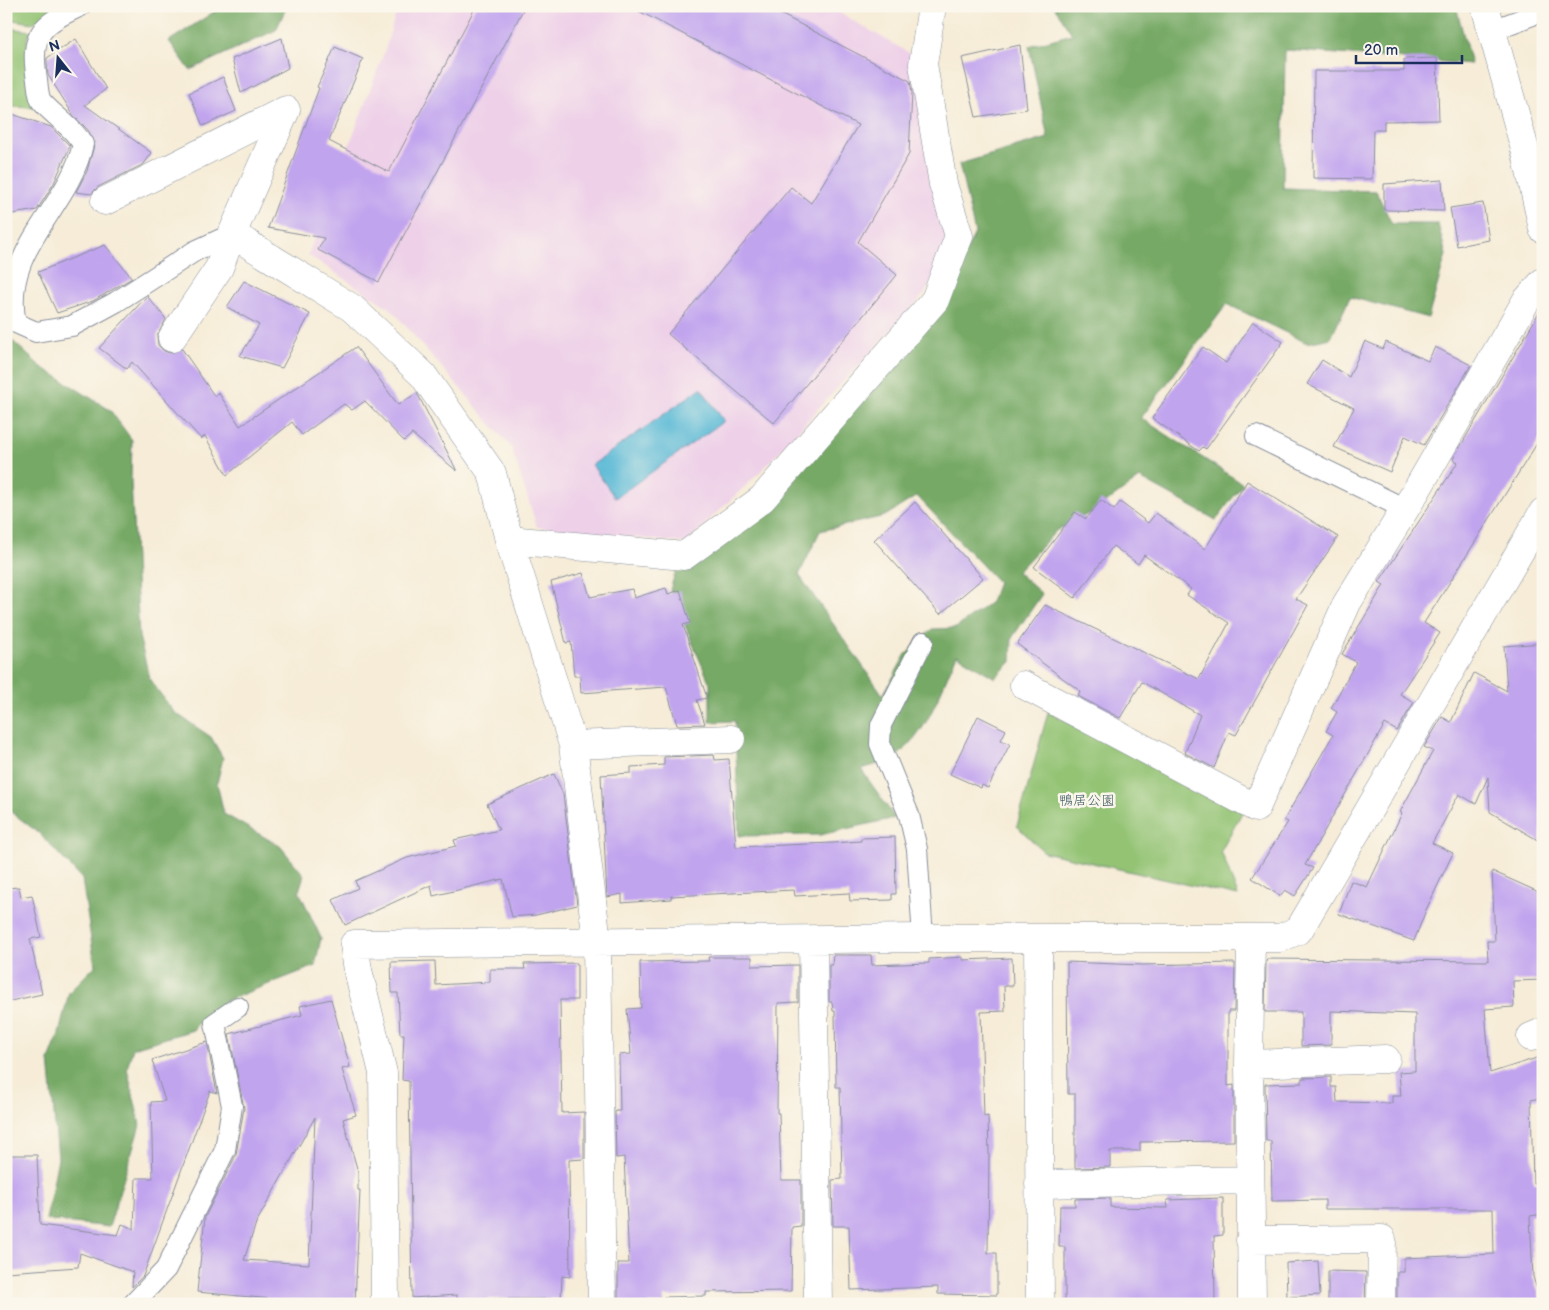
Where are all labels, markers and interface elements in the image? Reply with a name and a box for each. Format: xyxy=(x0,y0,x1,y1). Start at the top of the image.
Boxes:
north arrow xyxy=(32,32,82,82)
scale bar xyxy=(1356,32,1463,64)
text: N xyxy=(47,36,62,56)
text: 20 m xyxy=(1364,41,1398,60)
park label: 鴨居公園 xyxy=(1059,792,1115,809)

